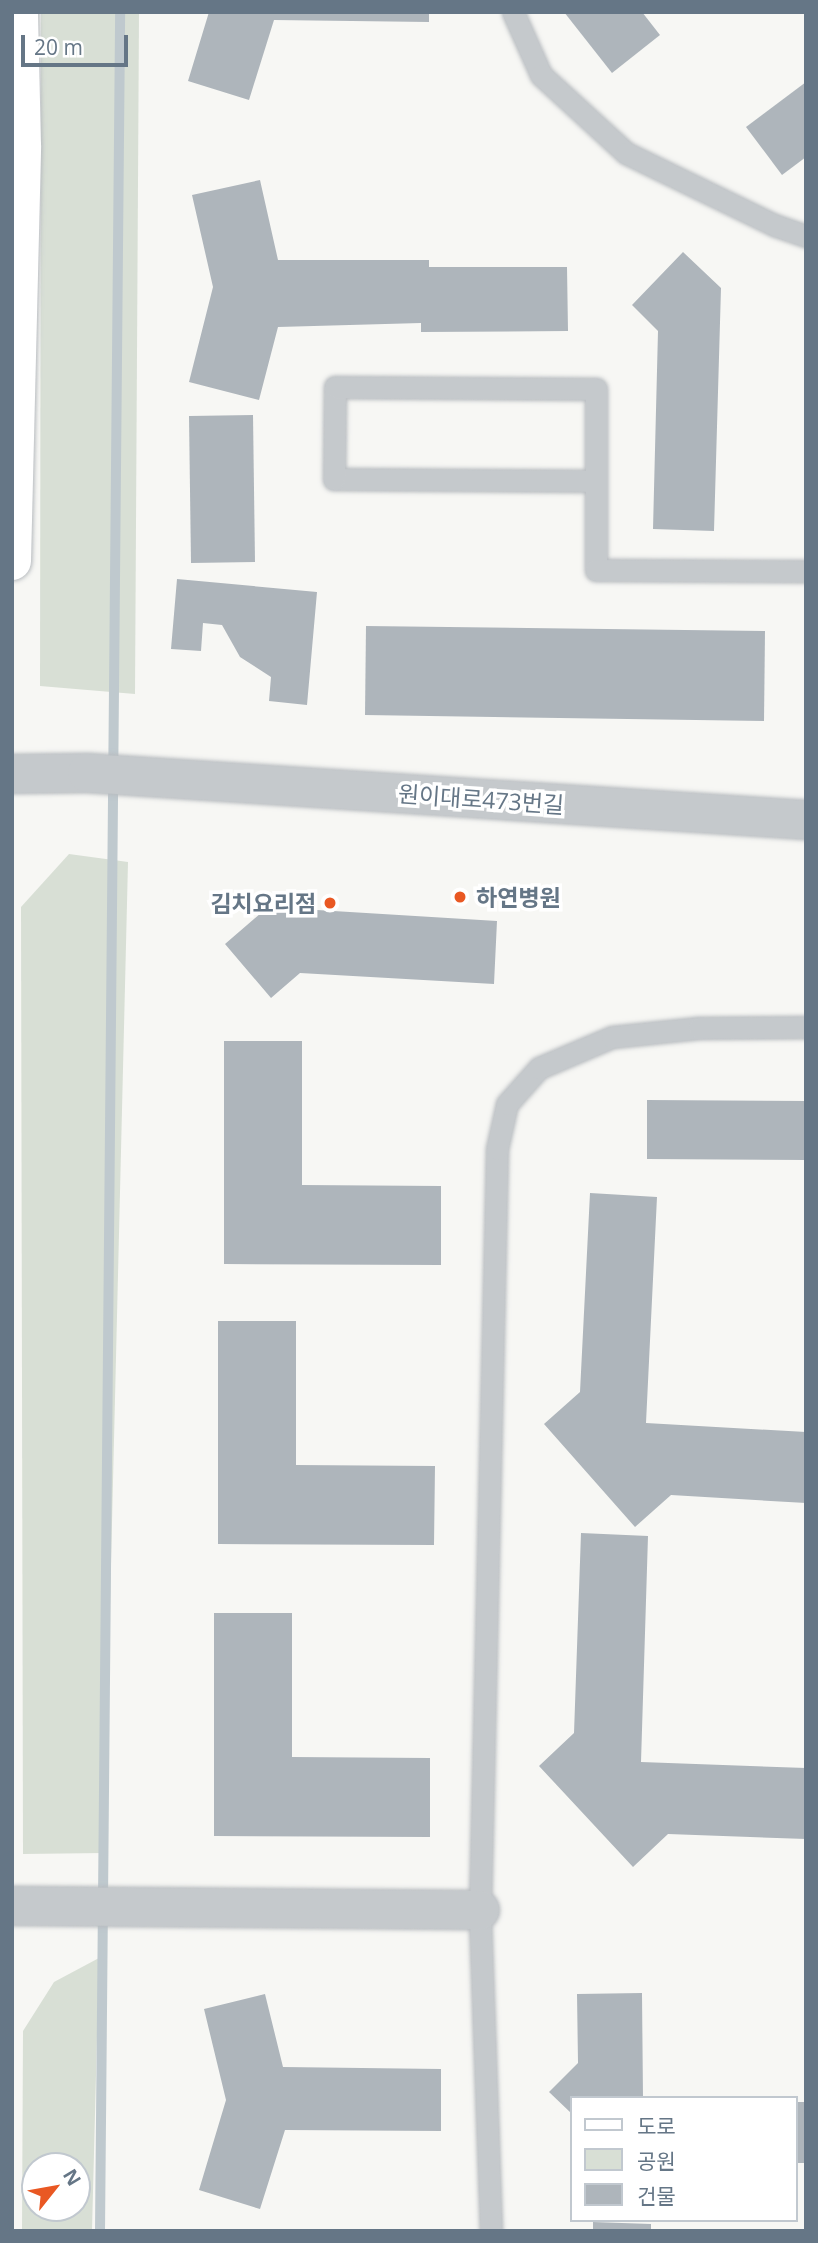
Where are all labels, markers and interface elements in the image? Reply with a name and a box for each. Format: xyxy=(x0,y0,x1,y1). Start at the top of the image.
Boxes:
scale bar xyxy=(24,21,131,65)
text: 20 m xyxy=(34,33,83,61)
street label: 원이대로473번길 xyxy=(397,779,565,819)
place label: 하연병원 xyxy=(476,883,561,911)
marker: 하연병원 xyxy=(450,887,470,907)
place label: 김치요리점 xyxy=(210,889,316,917)
marker: 김치요리점 xyxy=(322,895,338,911)
legend xyxy=(570,2096,797,2222)
text: 도로 xyxy=(637,2112,676,2140)
text: 공원 xyxy=(637,2147,676,2175)
north arrow xyxy=(21,2152,91,2222)
text: N xyxy=(57,2164,87,2191)
text: 건물 xyxy=(637,2182,676,2210)

